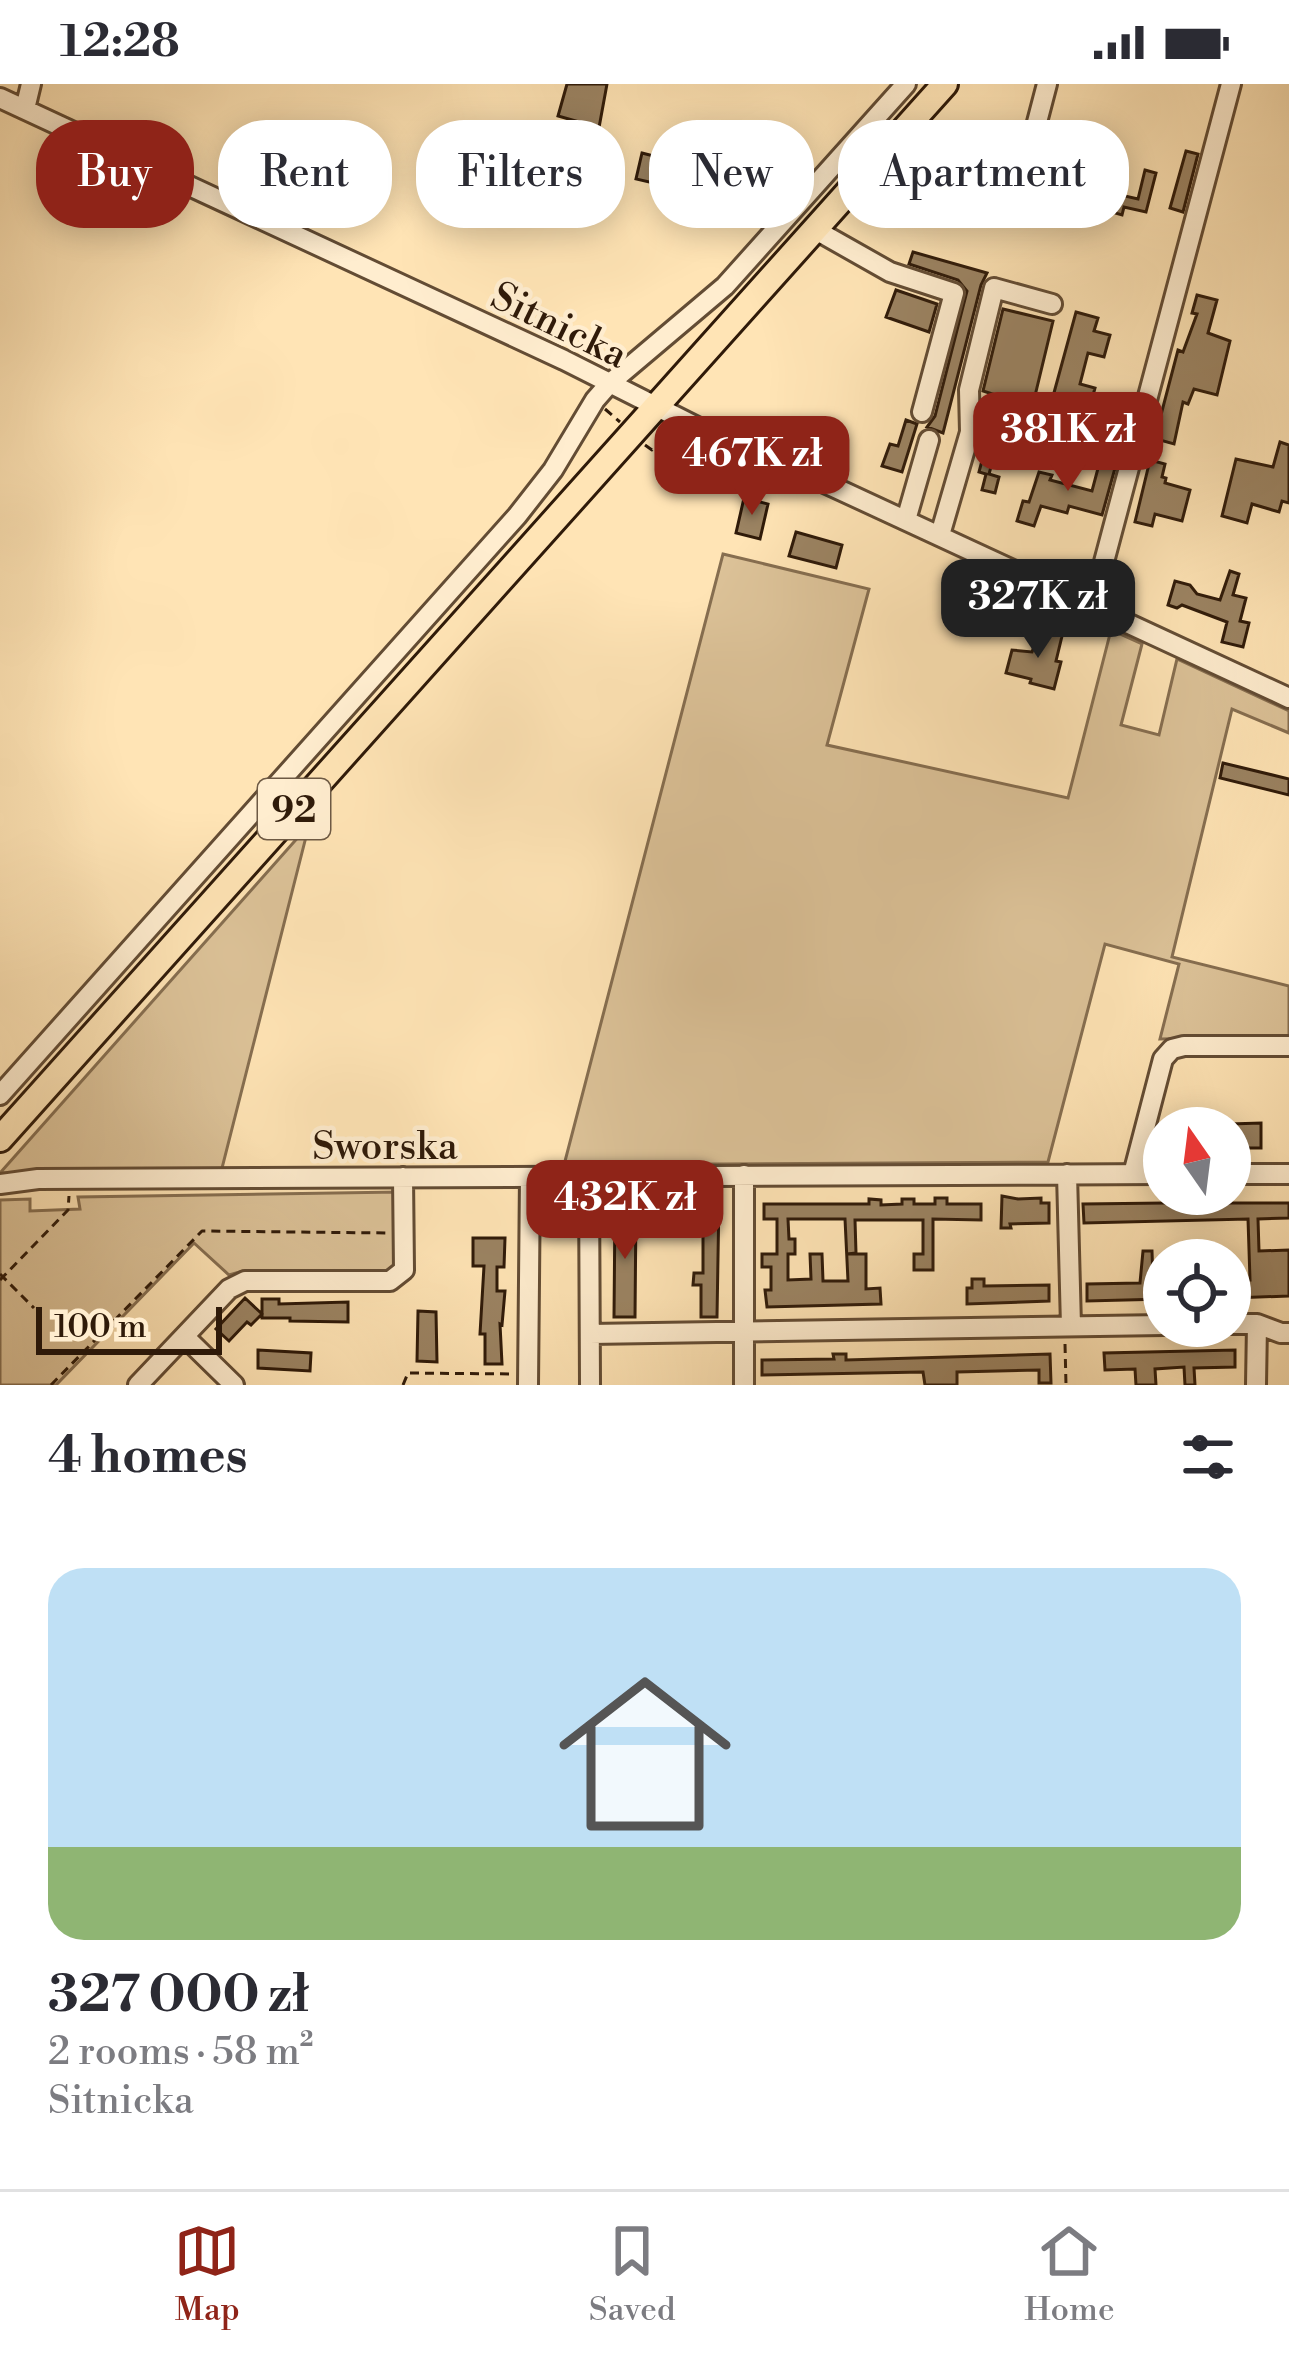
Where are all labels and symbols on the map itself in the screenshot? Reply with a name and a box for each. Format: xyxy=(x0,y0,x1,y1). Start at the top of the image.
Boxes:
street label: Sitnicka xyxy=(483,272,635,380)
pin: 381K zł xyxy=(957,392,1179,494)
pin: 467K zł xyxy=(641,416,863,518)
pin: 327K zł xyxy=(927,559,1149,661)
road number: 92 xyxy=(258,779,330,839)
north arrow xyxy=(1143,1107,1251,1215)
street label: Sworska xyxy=(312,1123,458,1172)
pin: 432K zł xyxy=(514,1160,736,1262)
scale bar xyxy=(36,1301,222,1354)

